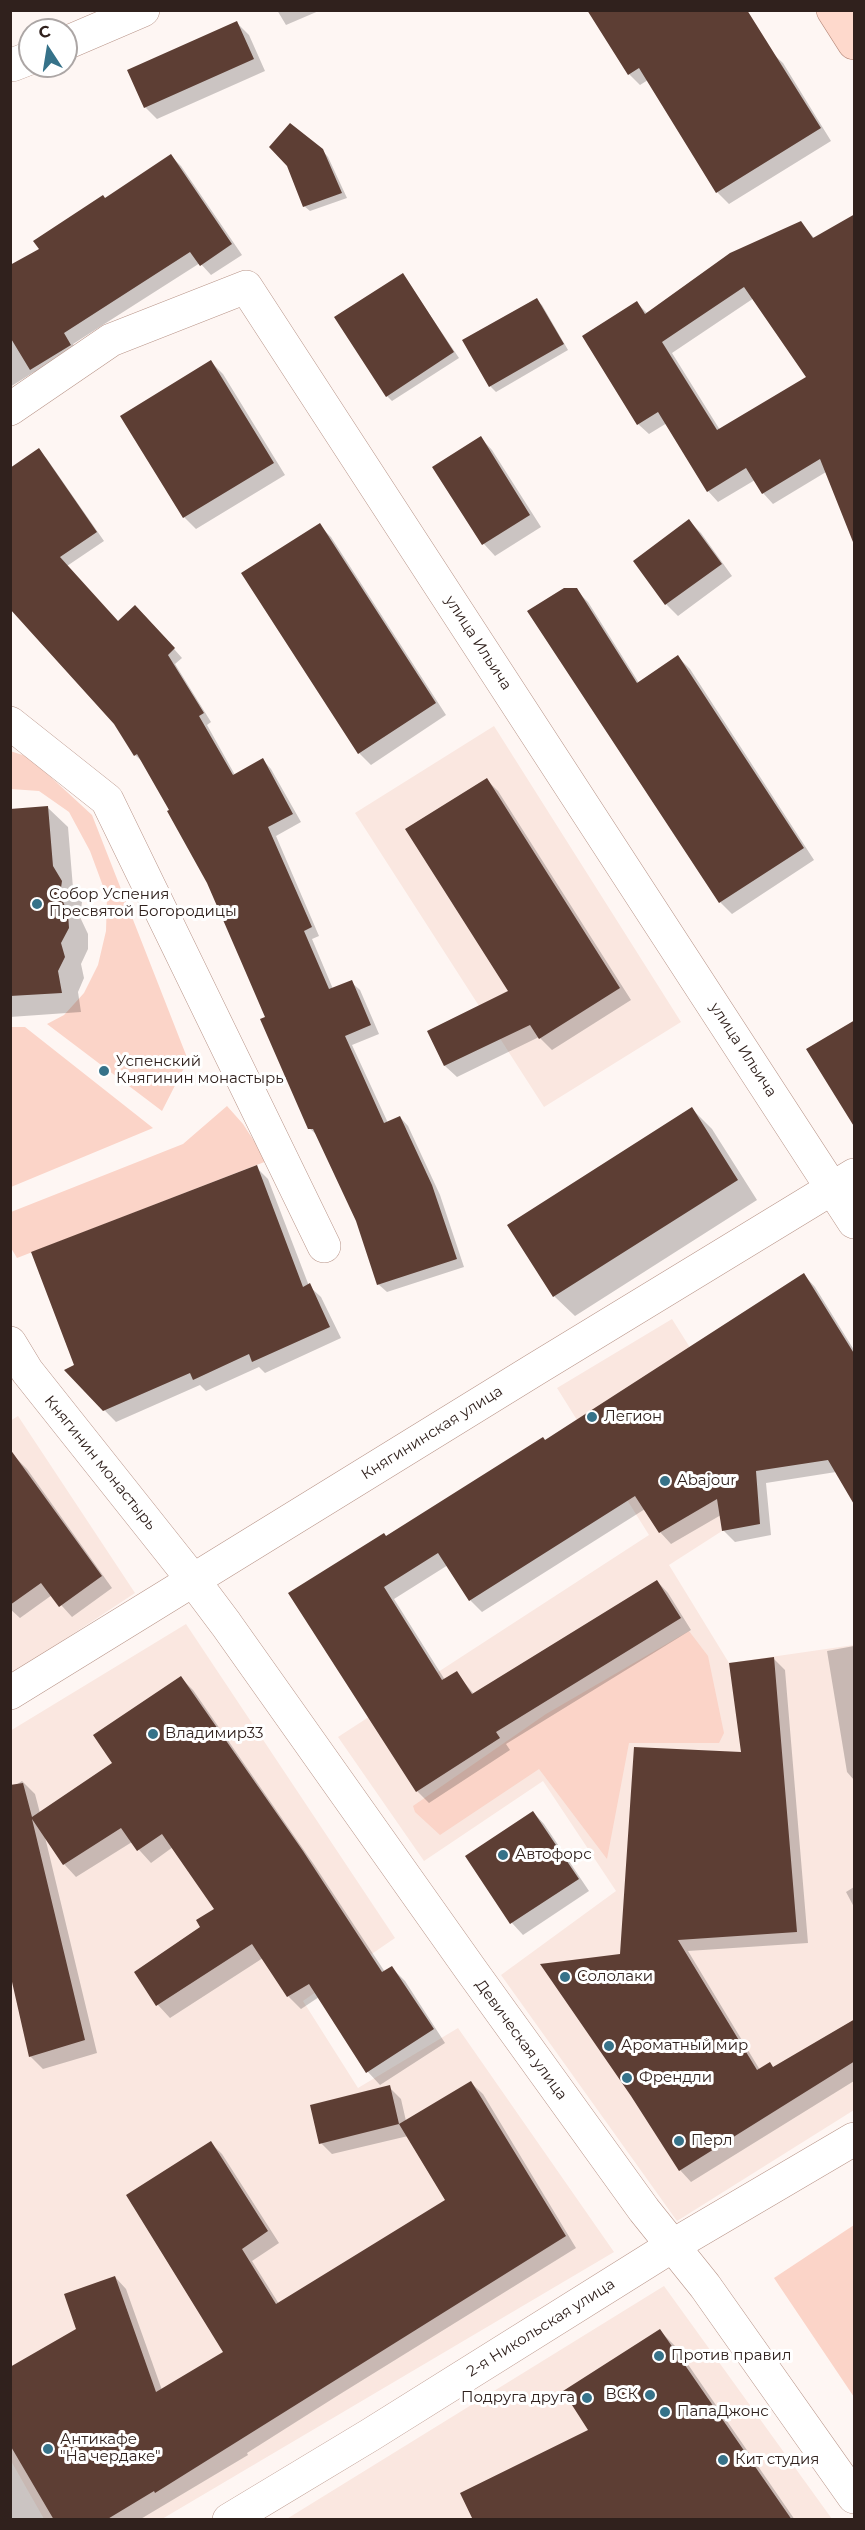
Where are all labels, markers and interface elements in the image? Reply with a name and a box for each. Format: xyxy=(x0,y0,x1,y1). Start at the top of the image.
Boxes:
north arrow xyxy=(18,18,78,78)
text: С xyxy=(37,21,52,42)
street label: улица Ильича xyxy=(441,592,515,694)
place label: Собор Успения Пресвятой Богородицы xyxy=(49,886,237,921)
marker: Собор Успения Пресвятой Богородицы xyxy=(30,897,44,911)
street label: улица Ильича xyxy=(706,999,780,1101)
place label: Успенский Княгинин монастырь xyxy=(116,1053,284,1088)
marker: Успенский Княгинин монастырь xyxy=(97,1064,111,1078)
street label: Княгининская улица xyxy=(358,1382,506,1484)
street label: Княгинин монастырь xyxy=(40,1392,160,1534)
place label: Легион xyxy=(604,1408,662,1426)
marker: Легион xyxy=(585,1410,599,1424)
place label: Abajour xyxy=(677,1472,736,1490)
marker: Abajour xyxy=(658,1474,672,1488)
place label: Владимир33 xyxy=(165,1725,263,1743)
marker: Владимир33 xyxy=(146,1727,160,1741)
place label: Автофорс xyxy=(515,1846,592,1864)
marker: Автофорс xyxy=(496,1848,510,1862)
place label: Сололаки xyxy=(577,1968,653,1986)
marker: Сололаки xyxy=(558,1970,572,1984)
street label: Девическая улица xyxy=(471,1976,571,2104)
place label: Ароматный мир xyxy=(621,2037,748,2055)
marker: Ароматный мир xyxy=(602,2039,616,2053)
place label: Френдли xyxy=(639,2069,712,2087)
marker: Френдли xyxy=(620,2071,634,2085)
place label: Перл xyxy=(691,2132,732,2150)
marker: Перл xyxy=(672,2134,686,2148)
street label: 2-я Никольская улица xyxy=(464,2275,618,2381)
place label: Против правил xyxy=(671,2347,791,2365)
marker: Против правил xyxy=(652,2349,666,2363)
place label: ВСК xyxy=(605,2386,638,2404)
marker: ВСК xyxy=(643,2388,657,2402)
place label: Подруга друга xyxy=(461,2389,575,2407)
marker: Подруга друга xyxy=(580,2391,594,2405)
place label: ПапаДжонс xyxy=(677,2403,769,2421)
marker: ПапаДжонс xyxy=(658,2405,672,2419)
place label: Антикафе "На чердаке" xyxy=(60,2431,161,2466)
marker: Антикафе "На чердаке" xyxy=(41,2442,55,2456)
place label: Кит студия xyxy=(735,2451,819,2469)
marker: Кит студия xyxy=(716,2453,730,2467)

